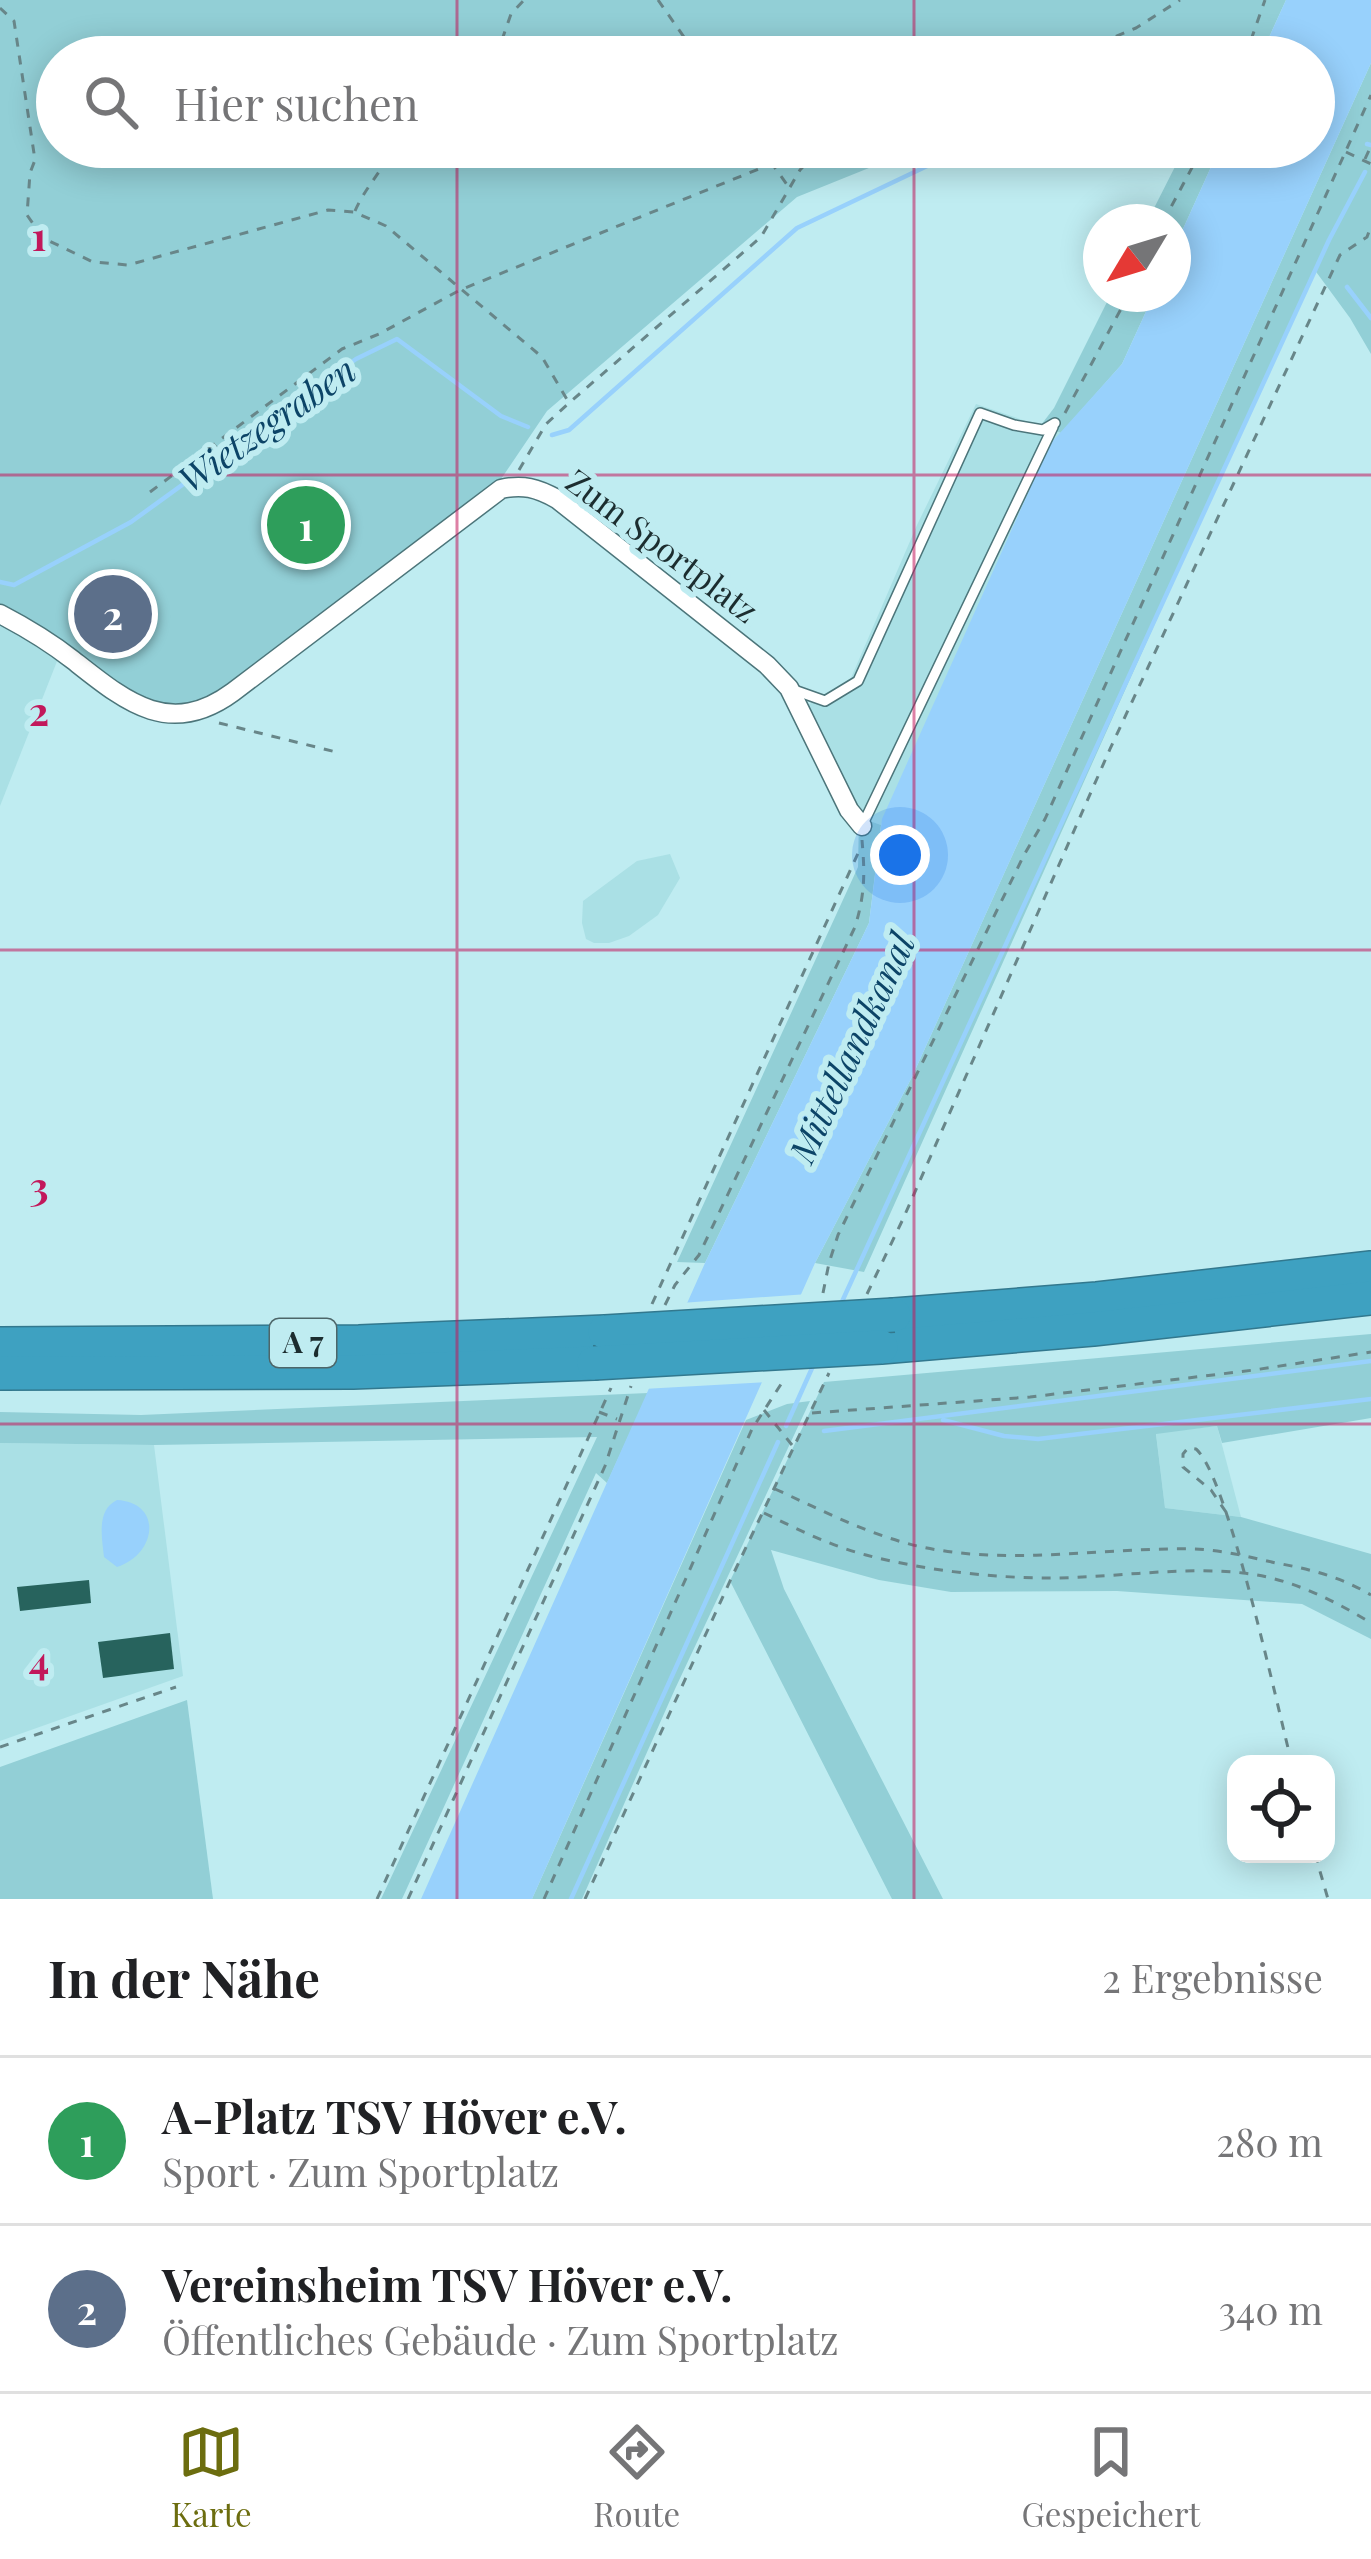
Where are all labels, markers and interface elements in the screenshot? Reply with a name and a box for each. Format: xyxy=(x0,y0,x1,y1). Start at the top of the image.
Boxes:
search box xyxy=(36,36,1335,168)
icon: search xyxy=(78,69,144,135)
text: Hier suchen xyxy=(174,72,419,132)
north arrow xyxy=(1083,204,1191,312)
text: 1 xyxy=(32,209,46,261)
water label: Wietzegraben xyxy=(168,344,364,502)
street label: Zum Sportplatz xyxy=(558,458,768,631)
pin: 1 xyxy=(267,480,345,570)
pin: 2 xyxy=(74,569,152,659)
text: 2 xyxy=(29,684,49,736)
your location xyxy=(870,825,930,885)
water label: Mittellandkanal xyxy=(775,923,925,1171)
text: 3 xyxy=(29,1159,49,1211)
road number: A 7 xyxy=(270,1319,336,1367)
text: 4 xyxy=(29,1633,49,1685)
map controls xyxy=(1227,1755,1335,1863)
button: locate xyxy=(1227,1755,1335,1863)
text: In der Nähe xyxy=(48,1943,320,2011)
text: 2 Ergebnisse xyxy=(1102,1951,1323,2003)
text: A-Platz TSV Höver e.V. xyxy=(162,2085,627,2145)
text: 1 xyxy=(80,2115,94,2167)
text: 280 m xyxy=(1216,2115,1323,2167)
text: Sport · Zum Sportplatz xyxy=(162,2145,559,2197)
text: Vereinsheim TSV Höver e.V. xyxy=(162,2253,732,2313)
text: 2 xyxy=(77,2283,97,2335)
text: 340 m xyxy=(1218,2283,1323,2335)
text: Öffentliches Gebäude · Zum Sportplatz xyxy=(162,2313,839,2365)
tab: Karte xyxy=(171,2419,252,2535)
tab: Route xyxy=(593,2419,680,2535)
tab: Gespeichert xyxy=(1022,2419,1200,2535)

